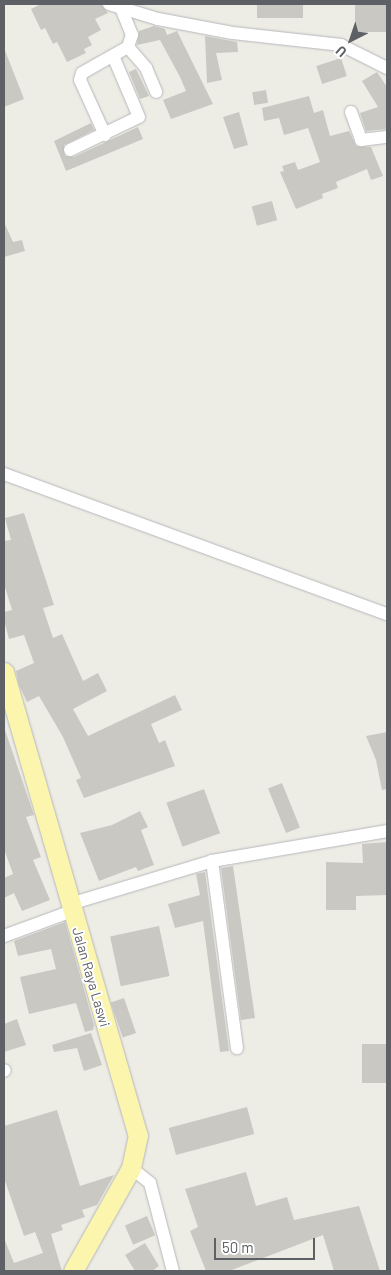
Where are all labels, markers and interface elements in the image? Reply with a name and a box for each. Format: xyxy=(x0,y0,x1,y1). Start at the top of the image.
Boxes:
north arrow xyxy=(326,15,376,65)
text: U xyxy=(332,42,350,61)
street label: Jalan Raya Laswi xyxy=(69,925,113,1029)
scale bar xyxy=(216,1228,317,1260)
text: 50 m xyxy=(222,1238,254,1256)

